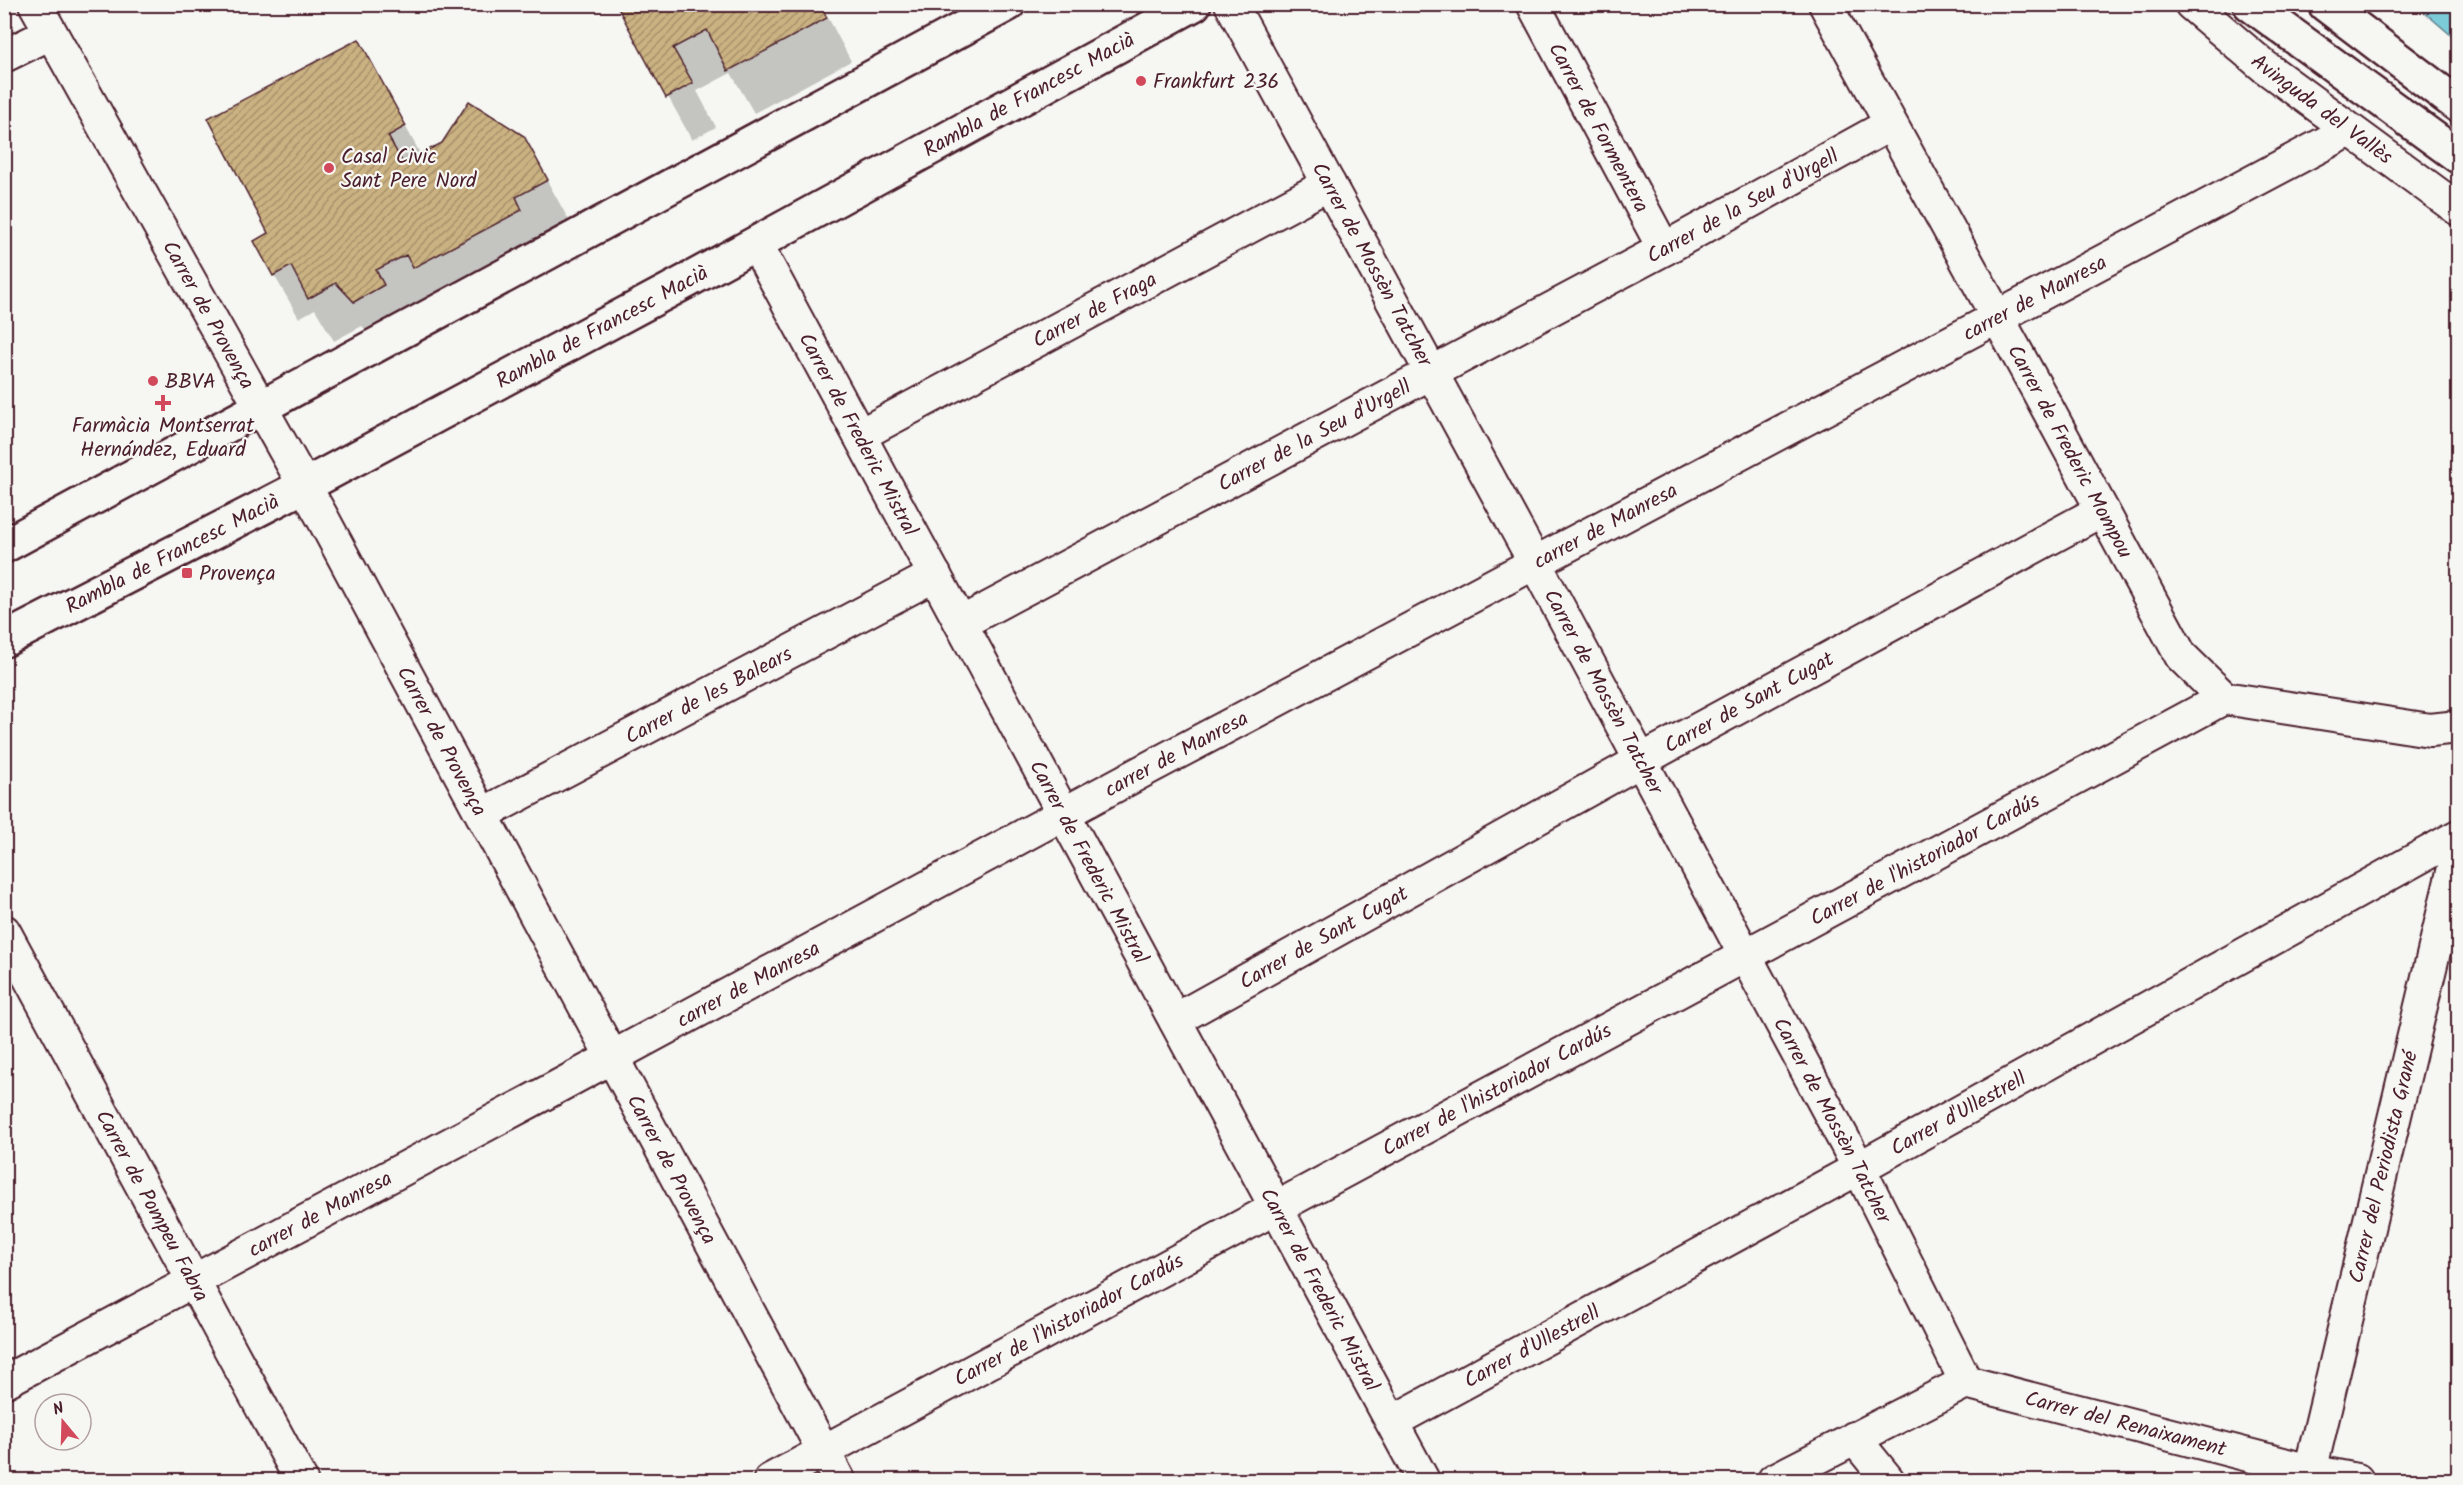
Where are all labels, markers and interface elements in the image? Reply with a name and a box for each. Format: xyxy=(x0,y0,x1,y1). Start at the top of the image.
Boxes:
street label: Rambla de Francesc Macià xyxy=(918,24,1141,167)
street label: Carrer de Formentera xyxy=(1539,37,1657,219)
street label: Avinguda del Vallès xyxy=(2243,46,2399,174)
place label: Frankfurt 236 xyxy=(1153,66,1279,99)
marker: Frankfurt 236 xyxy=(1134,74,1148,88)
place label: Casal Civic Sant Pere Nord xyxy=(341,141,477,198)
street label: Carrer de la Seu d'Urgell xyxy=(1641,141,1845,273)
street label: Carrer de Mossèn Tatcher xyxy=(1302,156,1441,374)
marker: Casal Civic Sant Pere Nord xyxy=(322,161,336,175)
street label: Carrer de Provença xyxy=(153,235,263,396)
street label: carrer de Manresa xyxy=(1957,247,2113,351)
street label: Rambla de Francesc Macià xyxy=(490,257,715,398)
street label: Carrer de Fraga xyxy=(1027,264,1163,358)
street label: Carrer de Frederic Mistral xyxy=(789,327,926,543)
street label: Carrer de Frederic Mompou xyxy=(1997,339,2140,565)
place label: BBVA xyxy=(165,366,216,399)
street label: Carrer de la Seu d'Urgell xyxy=(1212,371,1417,501)
marker: BBVA xyxy=(146,374,160,388)
marker: Farmàcia Montserrat Hernández, Eduard xyxy=(156,396,170,410)
place label: Farmàcia Montserrat Hernández, Eduard xyxy=(72,410,255,467)
street label: carrer de Manresa xyxy=(1528,475,1684,579)
street label: Rambla de Francesc Macià xyxy=(60,486,286,624)
place label: Provença xyxy=(199,558,276,591)
marker: Provença xyxy=(180,566,194,580)
street label: Carrer de Mossèn Tatcher xyxy=(1534,584,1671,802)
street label: Carrer de les Balears xyxy=(620,638,799,754)
street label: Carrer de Sant Cugat xyxy=(1659,643,1841,763)
street label: Carrer de Provença xyxy=(387,661,495,823)
street label: carrer de Manresa xyxy=(1099,703,1255,807)
street label: Carrer de Frederic Mistral xyxy=(1020,755,1157,970)
street label: Carrer de l'historiador Cardús xyxy=(1804,785,2046,936)
street label: Carrer de Sant Cugat xyxy=(1234,878,1416,999)
street label: carrer de Manresa xyxy=(671,933,827,1037)
street label: Carrer de Mossèn Tatcher xyxy=(1763,1012,1900,1230)
street label: Carrer de l'historiador Cardús xyxy=(1376,1015,1618,1166)
street label: Carrer del Periodista Grané xyxy=(2341,1047,2428,1287)
street label: Carrer d'Ullestrell xyxy=(1885,1063,2033,1165)
street label: Carrer de Provença xyxy=(617,1089,725,1251)
street label: Carrer de Pompeu Fabra xyxy=(86,1104,217,1308)
street label: carrer de Manresa xyxy=(243,1163,399,1267)
street label: Carrer de Frederic Mistral xyxy=(1250,1182,1387,1398)
street label: Carrer de l'historiador Cardús xyxy=(948,1245,1190,1396)
street label: Carrer d'Ullestrell xyxy=(1458,1297,1607,1398)
street label: Carrer del Renaixament xyxy=(2021,1383,2230,1467)
north arrow xyxy=(33,1392,93,1452)
text: N xyxy=(50,1396,67,1423)

